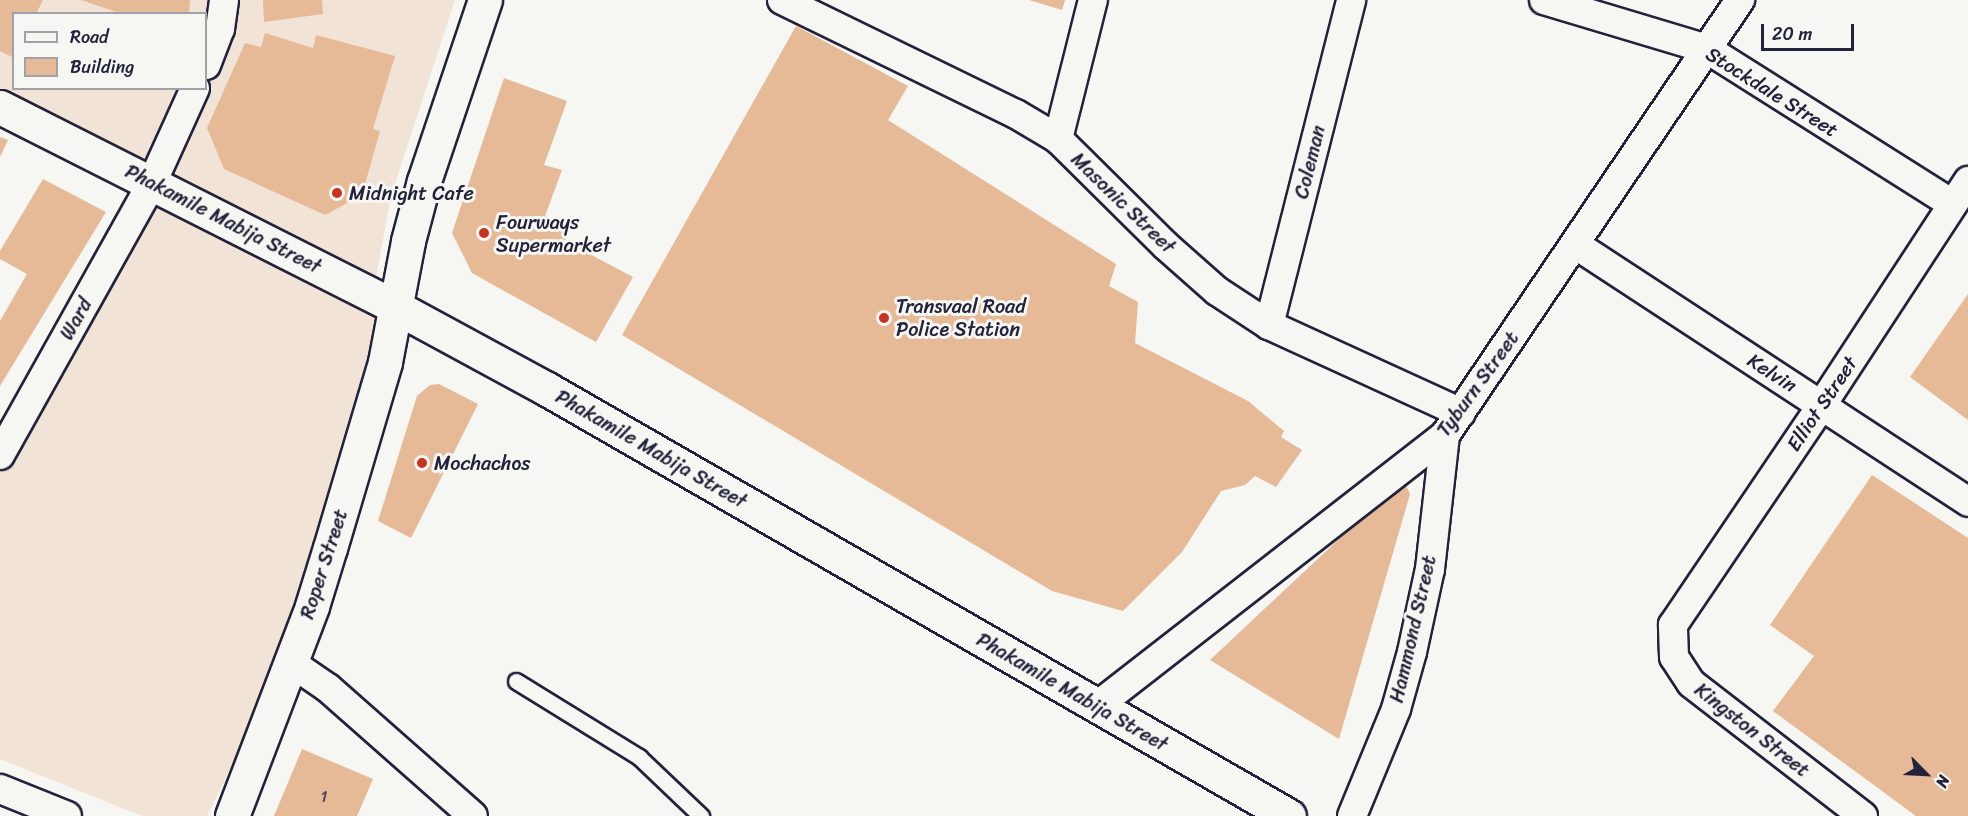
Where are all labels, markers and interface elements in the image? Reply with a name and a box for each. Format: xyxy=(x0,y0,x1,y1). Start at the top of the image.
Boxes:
legend xyxy=(12,12,207,90)
scale bar xyxy=(1764,12,1857,50)
text: 20 m xyxy=(1772,18,1812,50)
text: Road xyxy=(70,21,109,53)
street label: Stockdale Street xyxy=(1701,42,1843,142)
text: Building xyxy=(70,51,134,83)
street label: Coleman xyxy=(1289,123,1331,201)
street label: Masonic Street xyxy=(1066,147,1180,259)
street label: Phakamile Mabija Street xyxy=(120,159,326,279)
place label: Midnight Cafe xyxy=(349,181,474,205)
marker: Midnight Cafe xyxy=(330,186,344,200)
place label: Fourways Supermarket xyxy=(496,210,611,257)
marker: Fourways Supermarket xyxy=(477,226,491,240)
street label: Ward xyxy=(55,294,97,344)
place label: Transvaal Road Police Station xyxy=(896,294,1026,341)
marker: Transvaal Road Police Station xyxy=(877,311,891,325)
street label: Tyburn Street xyxy=(1432,327,1524,441)
street label: Kelvin xyxy=(1743,348,1801,398)
street label: Elliot Street xyxy=(1781,352,1863,456)
street label: Phakamile Mabija Street xyxy=(551,384,751,514)
place label: Mochachos xyxy=(434,451,531,475)
marker: Mochachos xyxy=(415,456,429,470)
street label: Roper Street xyxy=(295,506,353,622)
street label: Hammond Street xyxy=(1384,553,1442,705)
street label: Phakamile Mabija Street xyxy=(972,627,1172,757)
street label: Kingston Street xyxy=(1690,678,1814,782)
north arrow xyxy=(1896,744,1956,804)
text: N xyxy=(1927,771,1958,792)
house number: 1 xyxy=(321,787,327,807)

